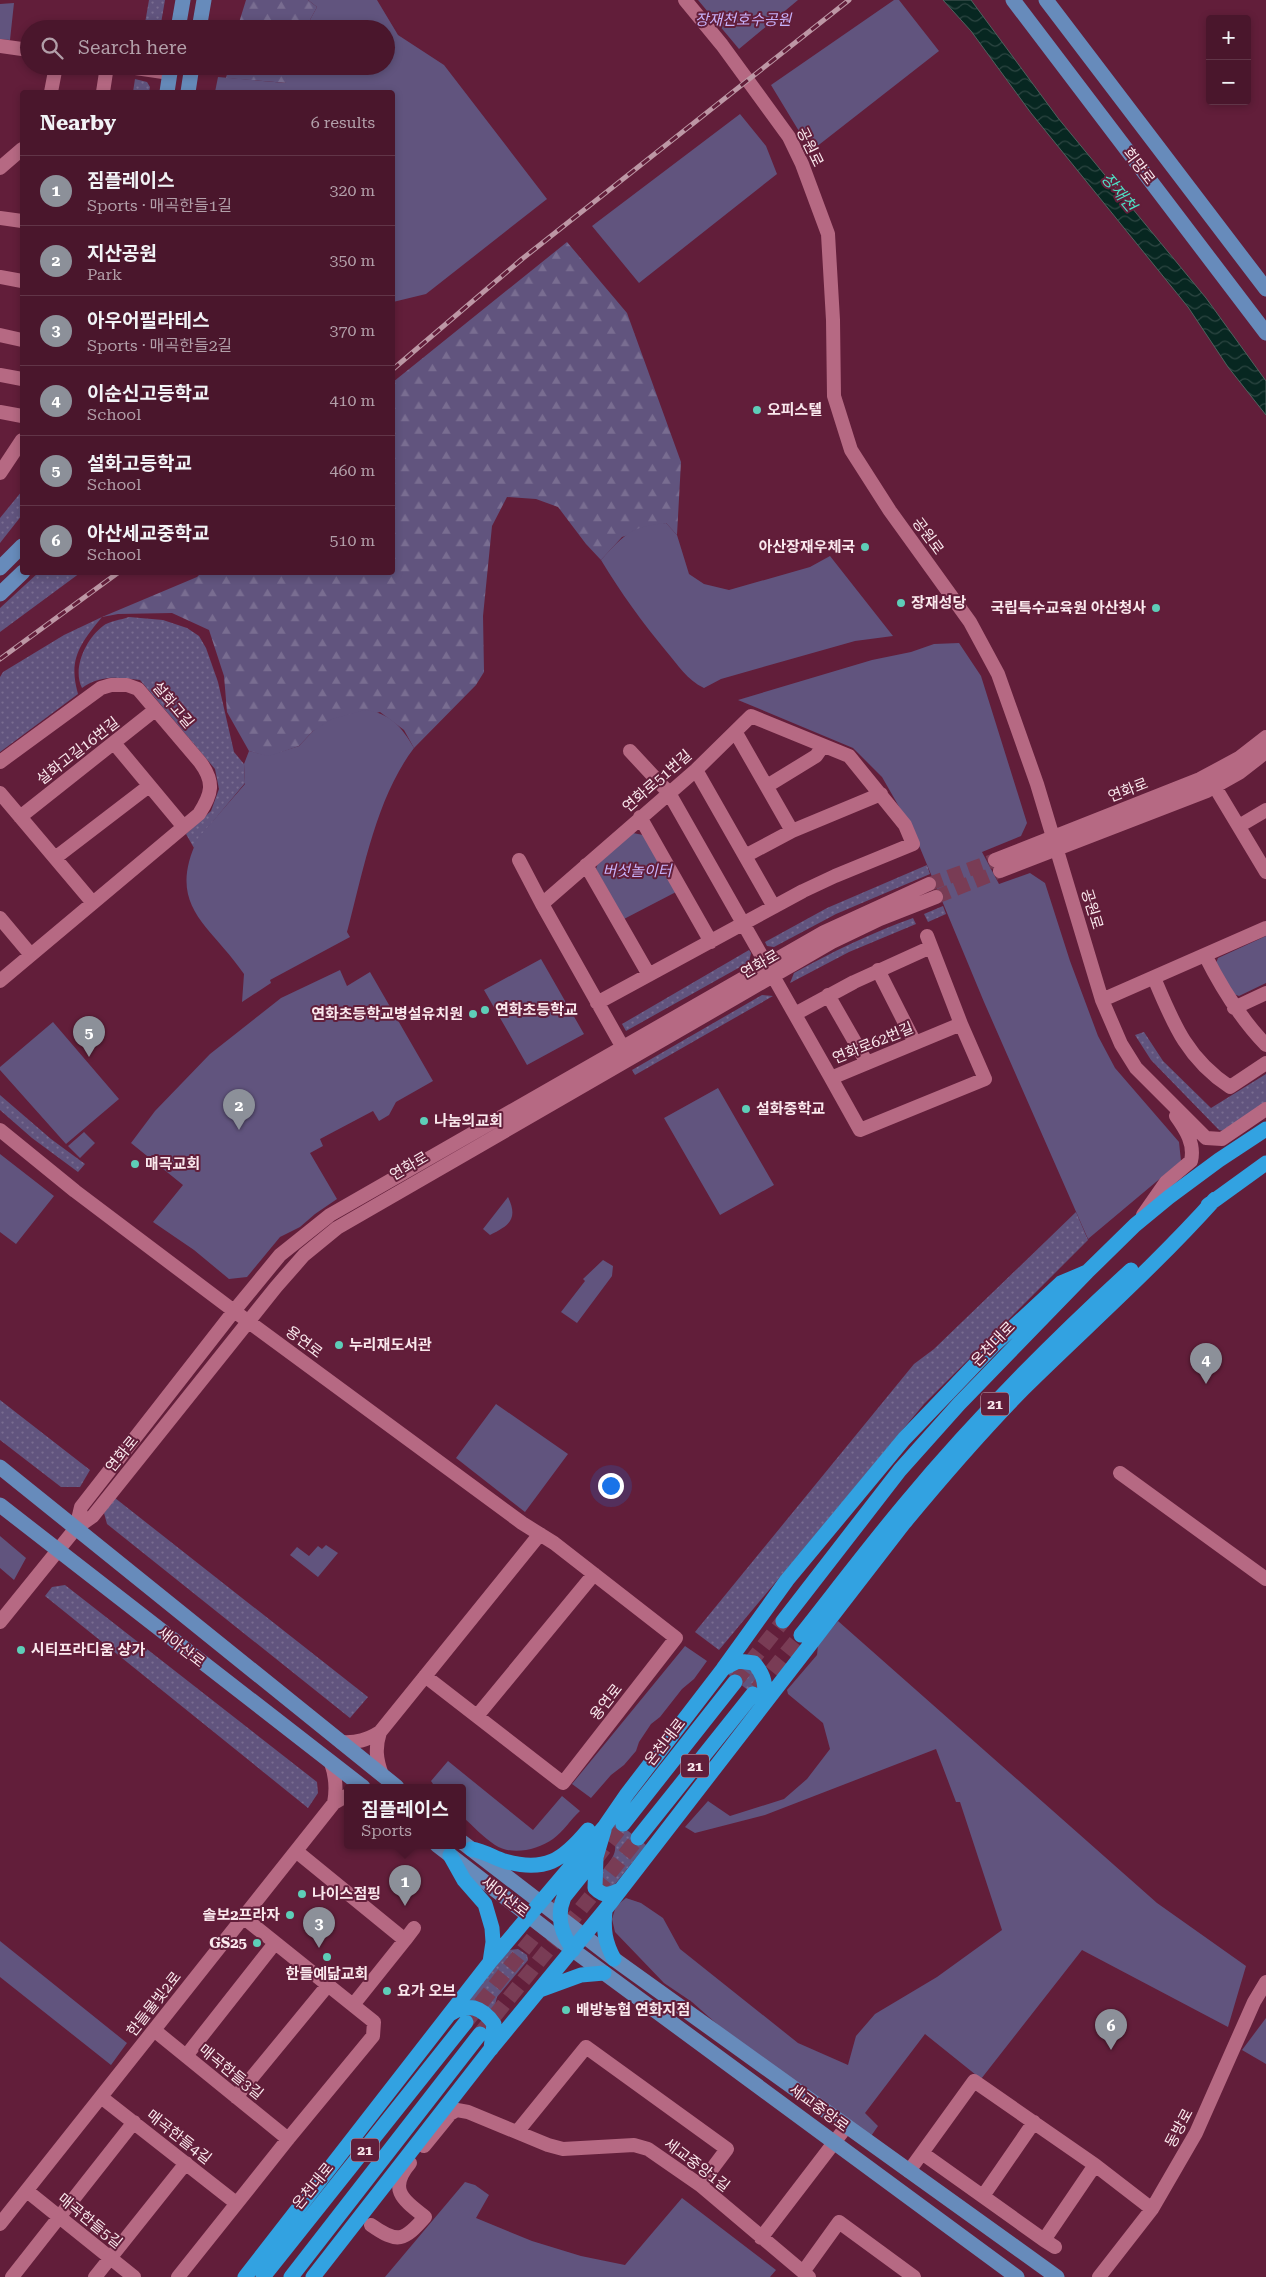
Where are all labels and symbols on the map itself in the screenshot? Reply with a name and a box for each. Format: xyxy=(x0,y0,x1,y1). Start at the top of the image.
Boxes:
park label: 장재천호수공원 xyxy=(695,11,792,29)
street label: 공원로 xyxy=(793,124,827,170)
street label: 희망로 xyxy=(1119,144,1159,188)
water label: 장재천 xyxy=(1098,169,1142,217)
place label: 오피스텔 xyxy=(767,401,822,419)
marker: 오피스텔 xyxy=(751,404,763,416)
street label: 공원로 xyxy=(909,514,947,558)
place label: 아산장재우체국 xyxy=(758,538,855,556)
marker: 아산장재우체국 xyxy=(859,541,871,553)
place label: 장재성당 xyxy=(911,594,966,612)
marker: 장재성당 xyxy=(895,597,907,609)
place label: 국립특수교육원 아산청사 xyxy=(990,599,1146,617)
marker: 국립특수교육원 아산청사 xyxy=(1150,602,1162,614)
street label: 설화고길 xyxy=(148,678,198,732)
street label: 설화고길16번길 xyxy=(33,713,123,789)
street label: 연화로51번길 xyxy=(619,746,695,816)
street label: 연화로 xyxy=(1105,774,1151,806)
park label: 버섯놀이터 xyxy=(602,862,674,880)
street label: 공원로 xyxy=(1077,887,1107,931)
street label: 연화로 xyxy=(738,946,782,982)
place label: 연화초등학교 xyxy=(495,1001,578,1019)
marker: 연화초등학교 xyxy=(479,1004,491,1016)
place label: 연화초등학교병설유치원 xyxy=(311,1005,463,1023)
marker: 연화초등학교병설유치원 xyxy=(467,1008,479,1020)
pin: 5 xyxy=(73,1016,105,1057)
street label: 연화로62번길 xyxy=(830,1019,916,1067)
pin: 2 xyxy=(223,1089,255,1130)
place label: 설화중학교 xyxy=(756,1100,825,1118)
marker: 설화중학교 xyxy=(740,1103,752,1115)
place label: 나눔의교회 xyxy=(434,1112,503,1130)
marker: 나눔의교회 xyxy=(418,1115,430,1127)
street label: 연화로 xyxy=(387,1148,431,1184)
place label: 매곡교회 xyxy=(145,1155,200,1173)
marker: 매곡교회 xyxy=(129,1158,141,1170)
street label: 온천대로 xyxy=(967,1318,1019,1370)
street label: 용연로 xyxy=(282,1322,326,1362)
place label: 누리재도서관 xyxy=(349,1336,432,1354)
marker: 누리재도서관 xyxy=(333,1339,345,1351)
pin: 4 xyxy=(1190,1343,1222,1384)
road number: 21 xyxy=(981,1392,1009,1416)
street label: 연화로 xyxy=(102,1432,142,1476)
your location xyxy=(598,1473,624,1499)
street label: 새아산로 xyxy=(154,1623,208,1671)
place label: 시티프라디움 상가 xyxy=(31,1641,145,1659)
marker: 시티프라디움 상가 xyxy=(15,1644,27,1656)
street label: 용연로 xyxy=(586,1680,626,1724)
street label: 온천대로 xyxy=(641,1715,689,1769)
road number: 21 xyxy=(681,1754,709,1778)
pin: 1 xyxy=(389,1865,421,1906)
street label: 새아산로 xyxy=(478,1873,532,1921)
place label: 나이스점핑 xyxy=(312,1885,381,1903)
marker: 나이스점핑 xyxy=(296,1888,308,1900)
place label: 솔보2프라자 xyxy=(203,1906,280,1924)
pin: 3 xyxy=(303,1907,335,1948)
marker: 솔보2프라자 xyxy=(284,1909,296,1921)
place label: GS25 xyxy=(209,1934,247,1952)
marker: GS25 xyxy=(251,1937,263,1949)
marker: 한들예닮교회 xyxy=(321,1951,333,1963)
place label: 한들예닮교회 xyxy=(286,1965,368,1983)
street label: 한들물빛2로 xyxy=(123,1968,185,2040)
place label: 요가 오브 xyxy=(397,1982,456,2000)
marker: 요가 오브 xyxy=(381,1985,393,1997)
place label: 배방농협 연화지점 xyxy=(576,2001,690,2019)
marker: 배방농협 연화지점 xyxy=(560,2004,572,2016)
pin: 6 xyxy=(1095,2009,1127,2050)
street label: 매곡한들3길 xyxy=(195,2041,267,2103)
street label: 세교중앙로 xyxy=(786,2080,852,2136)
street label: 동방로 xyxy=(1161,2105,1197,2151)
street label: 매곡한들4길 xyxy=(143,2106,215,2168)
street label: 세교중앙1길 xyxy=(661,2135,733,2195)
road number: 21 xyxy=(351,2138,379,2162)
street label: 온천대로 xyxy=(289,2159,337,2213)
street label: 매곡한들5길 xyxy=(54,2190,126,2252)

